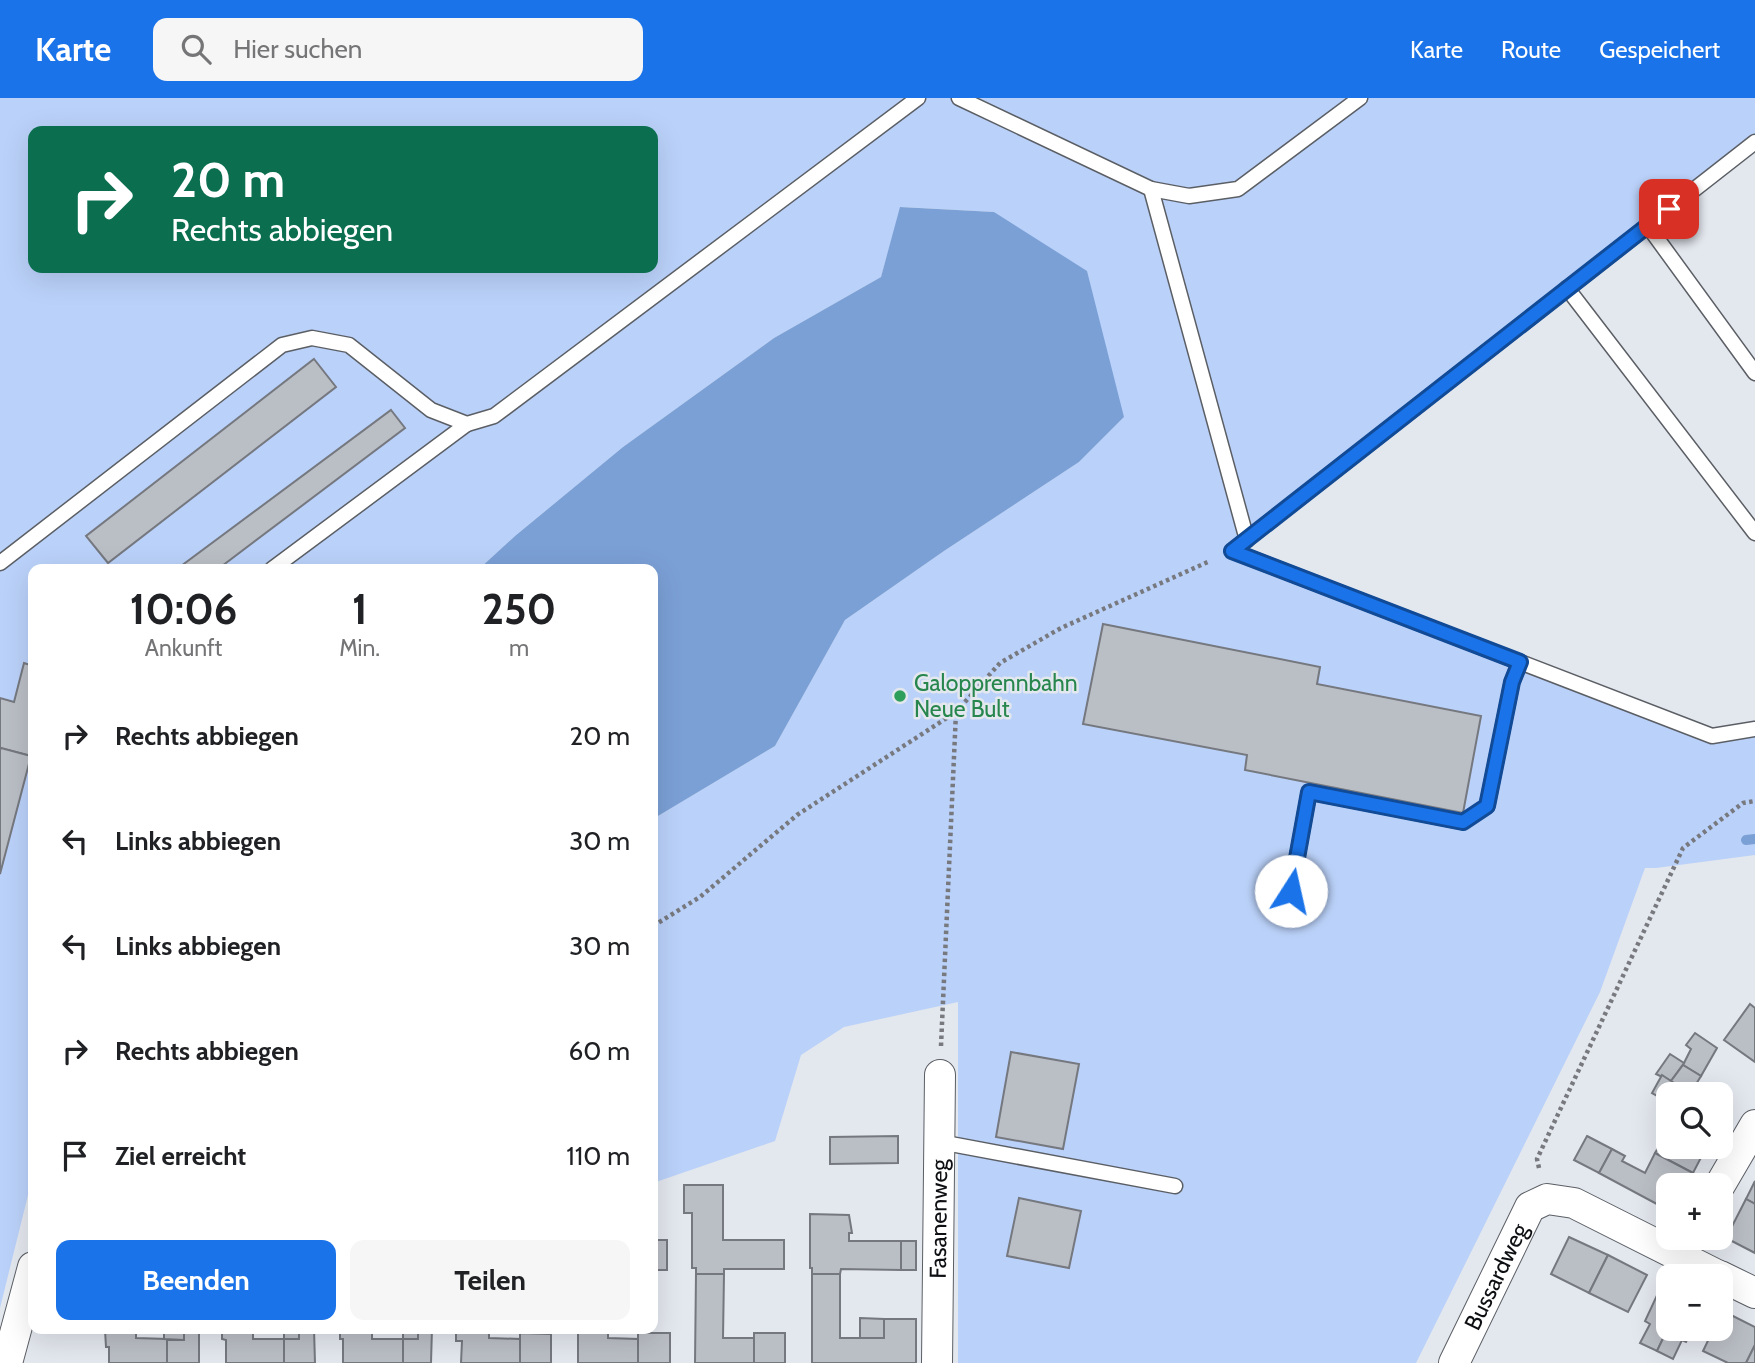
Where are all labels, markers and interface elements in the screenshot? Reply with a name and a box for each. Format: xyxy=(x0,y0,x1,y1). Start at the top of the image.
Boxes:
search box xyxy=(153,18,643,81)
text: Karte xyxy=(35,29,111,69)
icon: search xyxy=(177,30,215,68)
text: Hier suchen xyxy=(233,33,362,65)
text: Karte xyxy=(1410,35,1463,64)
text: Route xyxy=(1501,35,1561,64)
text: Gespeichert xyxy=(1599,35,1720,64)
text: 20 m xyxy=(171,150,285,209)
icon: right xyxy=(56,154,147,245)
pin xyxy=(1639,179,1699,239)
icon: arrive xyxy=(1650,190,1688,228)
text: Rechts abbiegen xyxy=(171,210,393,249)
text: 10:06 xyxy=(130,583,237,635)
text: 1 xyxy=(352,583,367,635)
text: 250 xyxy=(482,583,556,635)
text: Ankunft xyxy=(145,634,222,662)
text: Min. xyxy=(339,634,380,662)
text: m xyxy=(509,634,529,662)
place label: Galopprennbahn Neue Bult xyxy=(914,669,1078,723)
marker: Galopprennbahn Neue Bult xyxy=(892,688,908,704)
icon: right xyxy=(56,717,94,755)
text: Rechts abbiegen xyxy=(115,720,299,752)
text: 20 m xyxy=(570,720,630,752)
icon: left xyxy=(56,822,94,860)
text: Links abbiegen xyxy=(115,825,281,857)
text: 30 m xyxy=(569,825,630,857)
position arrow xyxy=(1254,854,1328,928)
icon: left xyxy=(56,927,94,965)
text: Links abbiegen xyxy=(115,930,281,962)
text: 30 m xyxy=(569,930,630,962)
icon: right xyxy=(56,1032,94,1070)
text: Rechts abbiegen xyxy=(115,1035,299,1067)
text: 60 m xyxy=(568,1035,630,1067)
map controls xyxy=(1656,1082,1733,1341)
button: search xyxy=(1656,1082,1733,1159)
icon: arrive xyxy=(56,1137,94,1175)
text: Ziel erreicht xyxy=(115,1140,246,1172)
text: 110 m xyxy=(566,1140,630,1172)
street label: Fasanenweg xyxy=(924,1159,953,1279)
button: + xyxy=(1656,1173,1733,1250)
street label: Bussardweg xyxy=(1458,1218,1534,1335)
button: Beenden xyxy=(56,1240,336,1320)
button: Teilen xyxy=(350,1240,630,1320)
button: − xyxy=(1656,1264,1733,1341)

